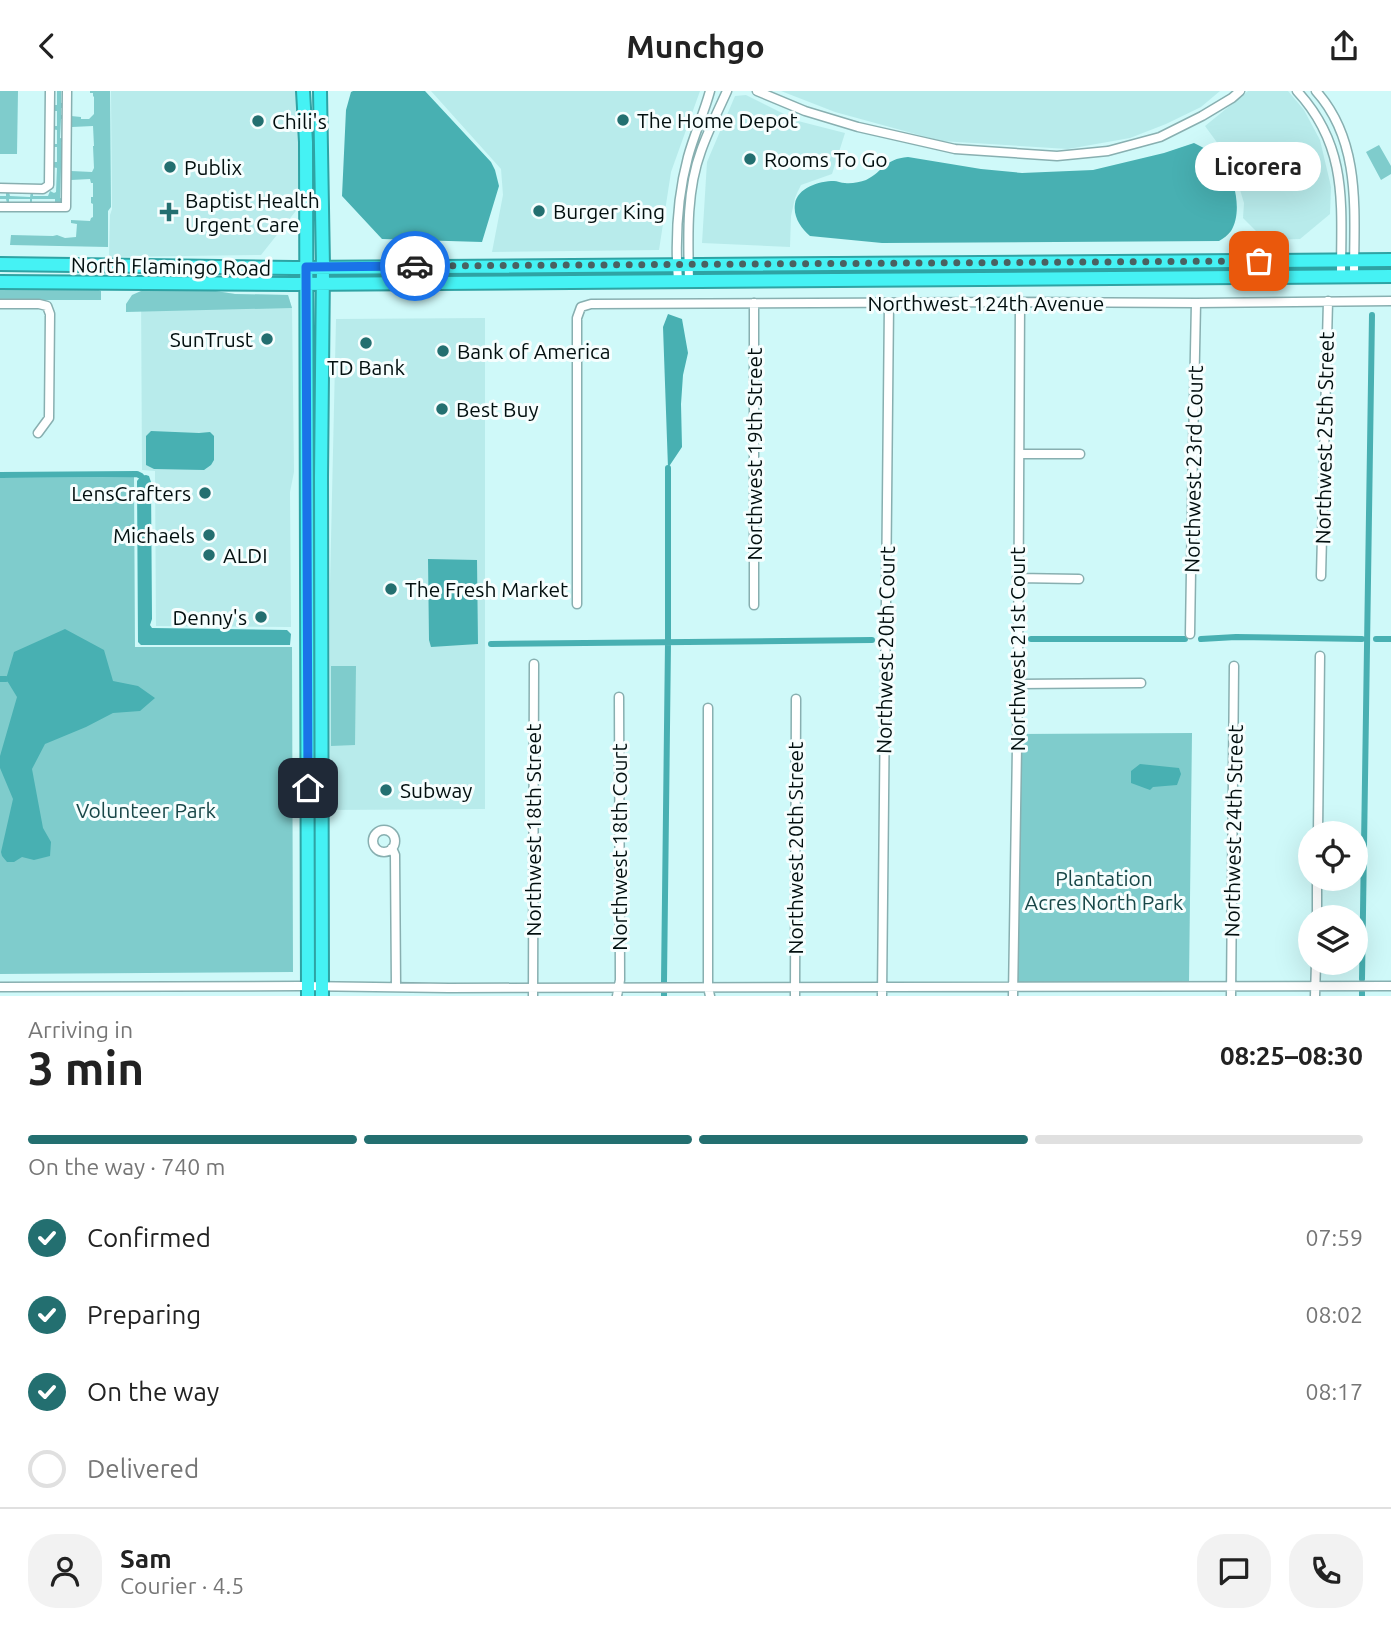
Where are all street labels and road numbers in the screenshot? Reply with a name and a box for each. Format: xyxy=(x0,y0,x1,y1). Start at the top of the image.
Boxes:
street label: North Flamingo Road xyxy=(71,252,271,280)
street label: Northwest 124th Avenue xyxy=(868,291,1104,315)
street label: Northwest 25th Street xyxy=(1310,331,1338,545)
street label: Northwest 19th Street xyxy=(742,348,766,560)
street label: Northwest 23rd Court xyxy=(1179,365,1207,573)
street label: Northwest 20th Court xyxy=(871,546,899,754)
street label: Northwest 21st Court xyxy=(1005,547,1029,751)
street label: Northwest 18th Street xyxy=(521,724,545,936)
street label: Northwest 24th Street xyxy=(1219,724,1247,938)
street label: Northwest 20th Street xyxy=(783,742,807,954)
street label: Northwest 18th Court xyxy=(607,743,631,951)

